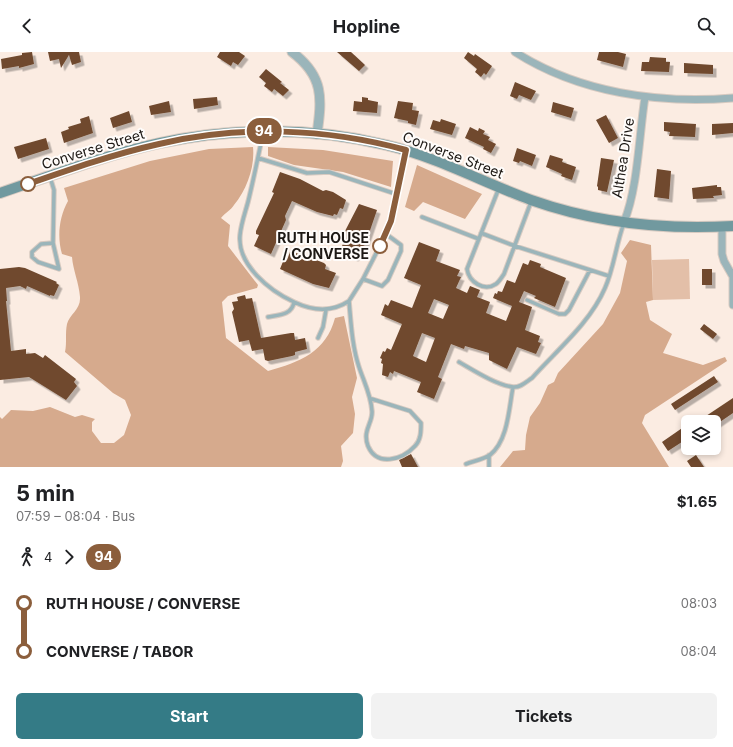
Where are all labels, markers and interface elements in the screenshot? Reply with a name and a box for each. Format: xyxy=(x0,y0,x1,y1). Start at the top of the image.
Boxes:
icon: back xyxy=(16,15,38,37)
icon: search xyxy=(695,15,717,37)
text: Hopline xyxy=(333,16,400,37)
street label: Althea Drive xyxy=(608,117,637,199)
line badge: 94 xyxy=(246,118,282,144)
text: 94 xyxy=(255,122,273,139)
street label: Converse Street xyxy=(39,125,147,172)
street label: Converse Street xyxy=(400,127,506,182)
unlabelled marker xyxy=(20,176,36,192)
place label: RUTH HOUSE / CONVERSE xyxy=(277,229,369,262)
marker: RUTH HOUSE / CONVERSE xyxy=(372,238,388,254)
map controls xyxy=(681,415,721,455)
button: layers xyxy=(681,415,721,455)
text: 5 min xyxy=(16,480,75,506)
text: $1.65 xyxy=(677,492,717,511)
text: 07:59 – 08:04 · Bus xyxy=(16,508,135,524)
icon: walk xyxy=(16,546,38,568)
icon: forward xyxy=(58,546,80,568)
text: 94 xyxy=(94,548,113,565)
text: 4 xyxy=(44,549,52,565)
text: RUTH HOUSE / CONVERSE xyxy=(46,594,240,613)
text: 08:03 xyxy=(681,595,717,611)
text: CONVERSE / TABOR xyxy=(46,642,193,661)
text: 08:04 xyxy=(680,643,717,659)
button: Start xyxy=(16,693,363,739)
button: Tickets xyxy=(371,693,717,739)

